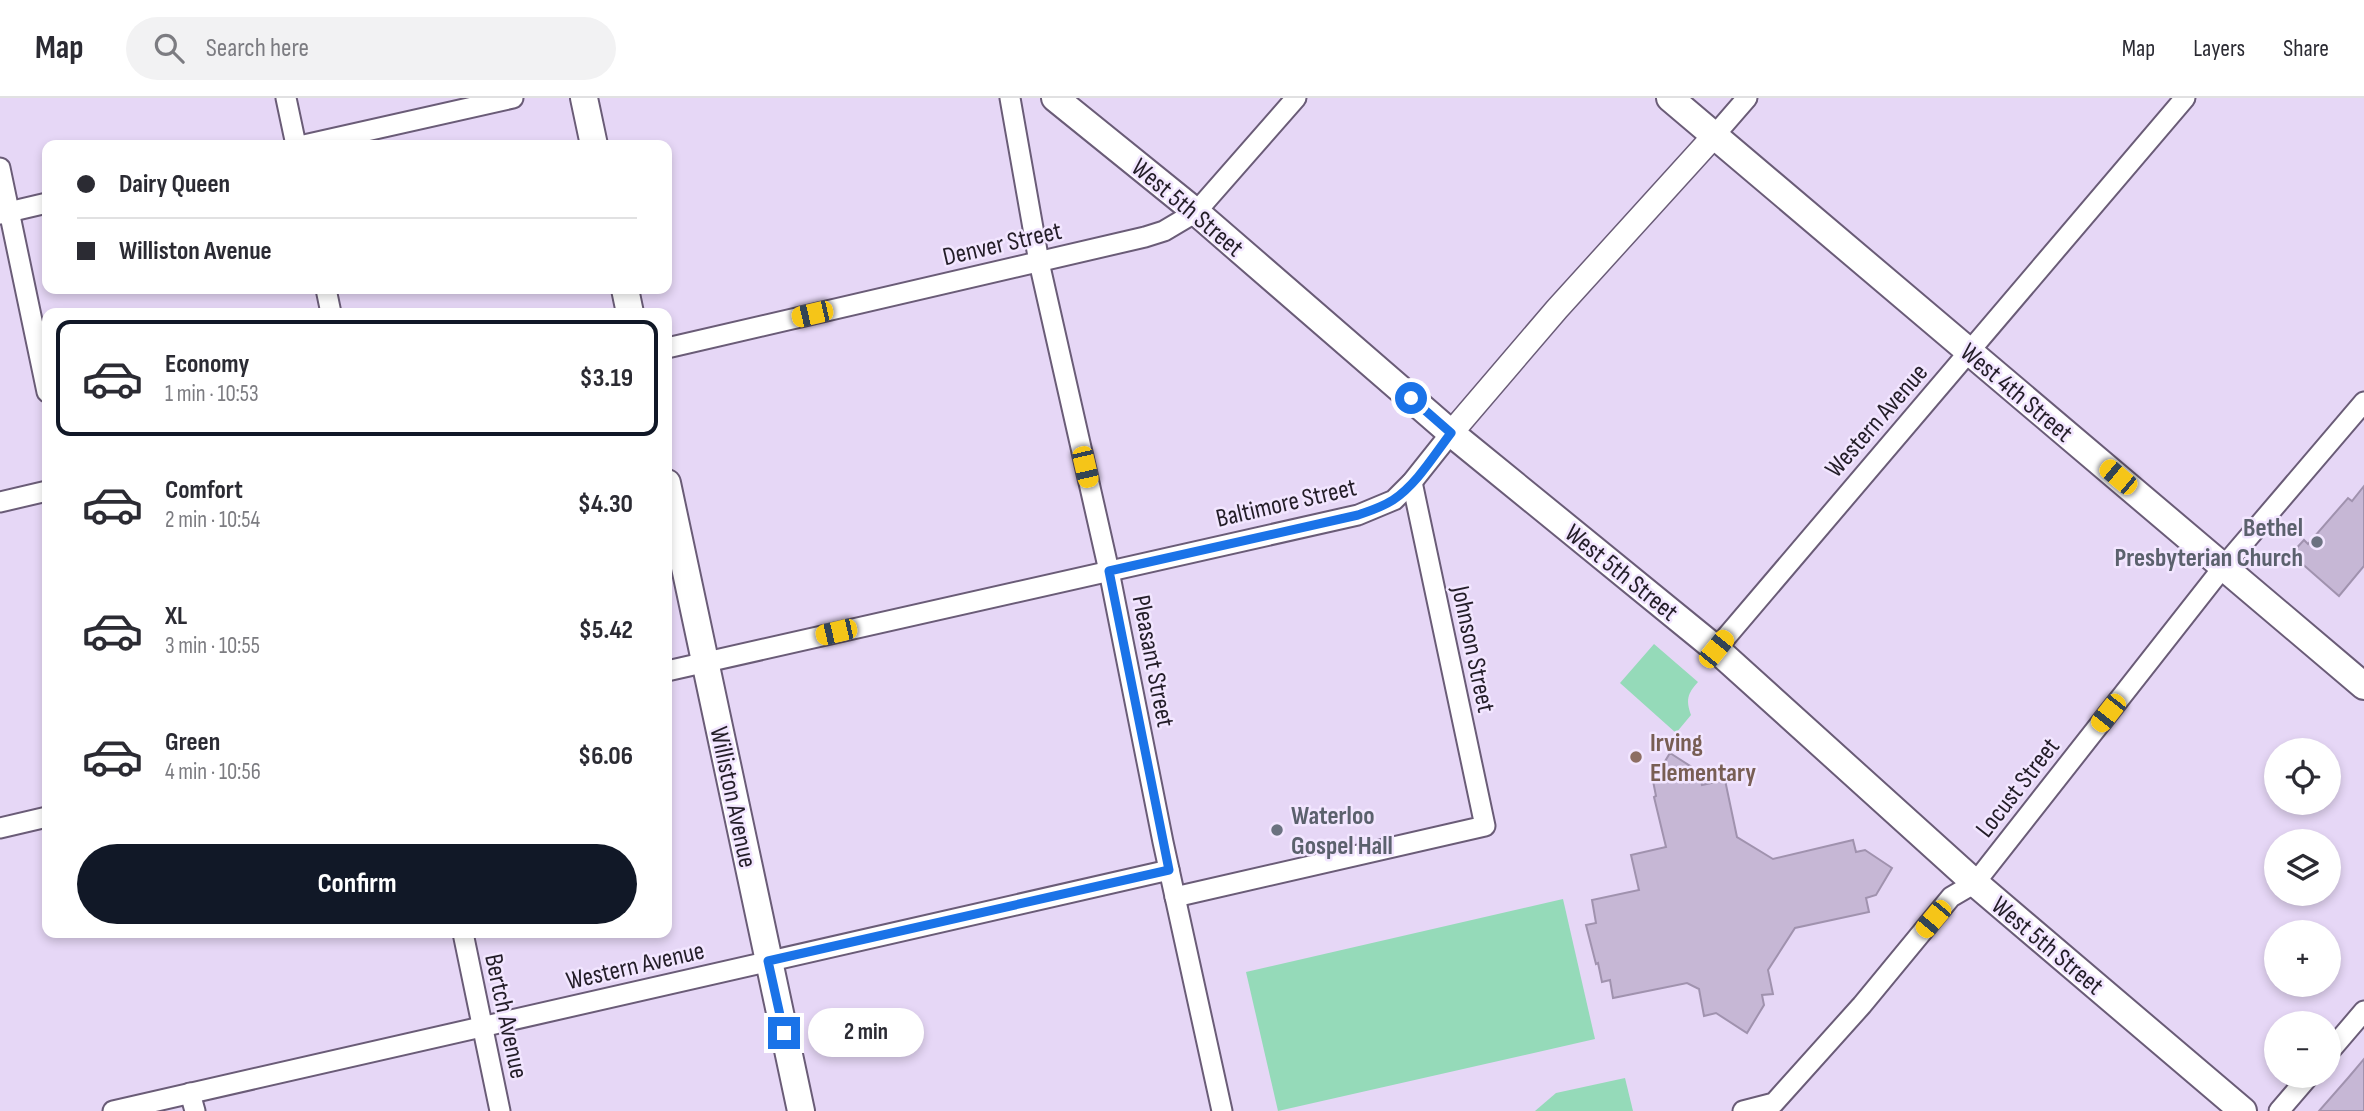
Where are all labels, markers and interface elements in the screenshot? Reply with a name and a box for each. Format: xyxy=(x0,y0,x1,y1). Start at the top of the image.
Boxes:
search box xyxy=(126,17,616,80)
text: Map xyxy=(35,28,84,68)
icon: search xyxy=(150,29,188,67)
text: Search here xyxy=(206,33,309,64)
text: Map xyxy=(2122,34,2155,63)
text: Layers xyxy=(2193,34,2245,63)
text: Share xyxy=(2283,34,2329,63)
street label: West 5th Street xyxy=(1125,152,1249,264)
text: Dairy Queen xyxy=(119,169,230,200)
street label: Denver Street xyxy=(940,216,1065,273)
text: Williston Avenue xyxy=(119,236,272,267)
car xyxy=(790,299,835,329)
street label: West 4th Street xyxy=(1953,337,2079,449)
icon: car xyxy=(81,347,144,410)
text: Economy xyxy=(165,349,249,380)
street label: Western Avenue xyxy=(1819,358,1935,484)
text: $3.19 xyxy=(579,363,633,394)
text: 1 min · 10:53 xyxy=(165,380,259,408)
route start xyxy=(1395,382,1427,414)
car xyxy=(1071,444,1100,490)
car xyxy=(2096,455,2141,499)
street label: Baltimore Street xyxy=(1213,472,1360,535)
icon: car xyxy=(81,473,144,536)
text: Comfort xyxy=(165,475,243,506)
text: $4.30 xyxy=(578,489,633,520)
text: 2 min · 10:54 xyxy=(165,506,260,534)
place label: Bethel Presbyterian Church xyxy=(2115,513,2303,574)
street label: West 5th Street xyxy=(1558,518,1684,628)
marker: Bethel Presbyterian Church xyxy=(2309,534,2325,550)
street label: Johnson Street xyxy=(1444,582,1501,716)
street label: Pleasant Street xyxy=(1125,593,1181,730)
icon: car xyxy=(81,599,144,662)
text: XL xyxy=(165,601,187,632)
text: $5.42 xyxy=(579,615,633,646)
car xyxy=(814,617,859,647)
car xyxy=(1695,626,1738,672)
text: 3 min · 10:55 xyxy=(165,632,260,660)
car xyxy=(2087,690,2130,736)
street label: Williston Avenue xyxy=(702,724,763,871)
icon: car xyxy=(81,725,144,788)
text: Green xyxy=(165,727,220,758)
place label: Irving Elementary xyxy=(1650,728,1756,789)
street label: Locust Street xyxy=(1970,732,2067,844)
map controls xyxy=(2264,738,2341,1088)
button: locate xyxy=(2264,738,2341,815)
text: $6.06 xyxy=(578,741,633,772)
marker: Irving Elementary xyxy=(1628,749,1644,765)
text: 4 min · 10:56 xyxy=(165,758,261,786)
place label: Waterloo Gospel Hall xyxy=(1291,801,1393,862)
marker: Waterloo Gospel Hall xyxy=(1269,822,1285,838)
button: layers xyxy=(2264,829,2341,906)
button: Confirm xyxy=(77,844,637,924)
street label: West 5th Street xyxy=(1985,890,2109,1002)
car xyxy=(1912,896,1955,942)
button: + xyxy=(2264,920,2341,997)
street label: Western Avenue xyxy=(563,936,707,997)
street label: Bertch Avenue xyxy=(477,951,534,1082)
callout: 2 min xyxy=(808,1009,924,1058)
button: − xyxy=(2264,1011,2341,1088)
route end xyxy=(768,1017,800,1049)
text: 2 min xyxy=(844,1018,888,1046)

